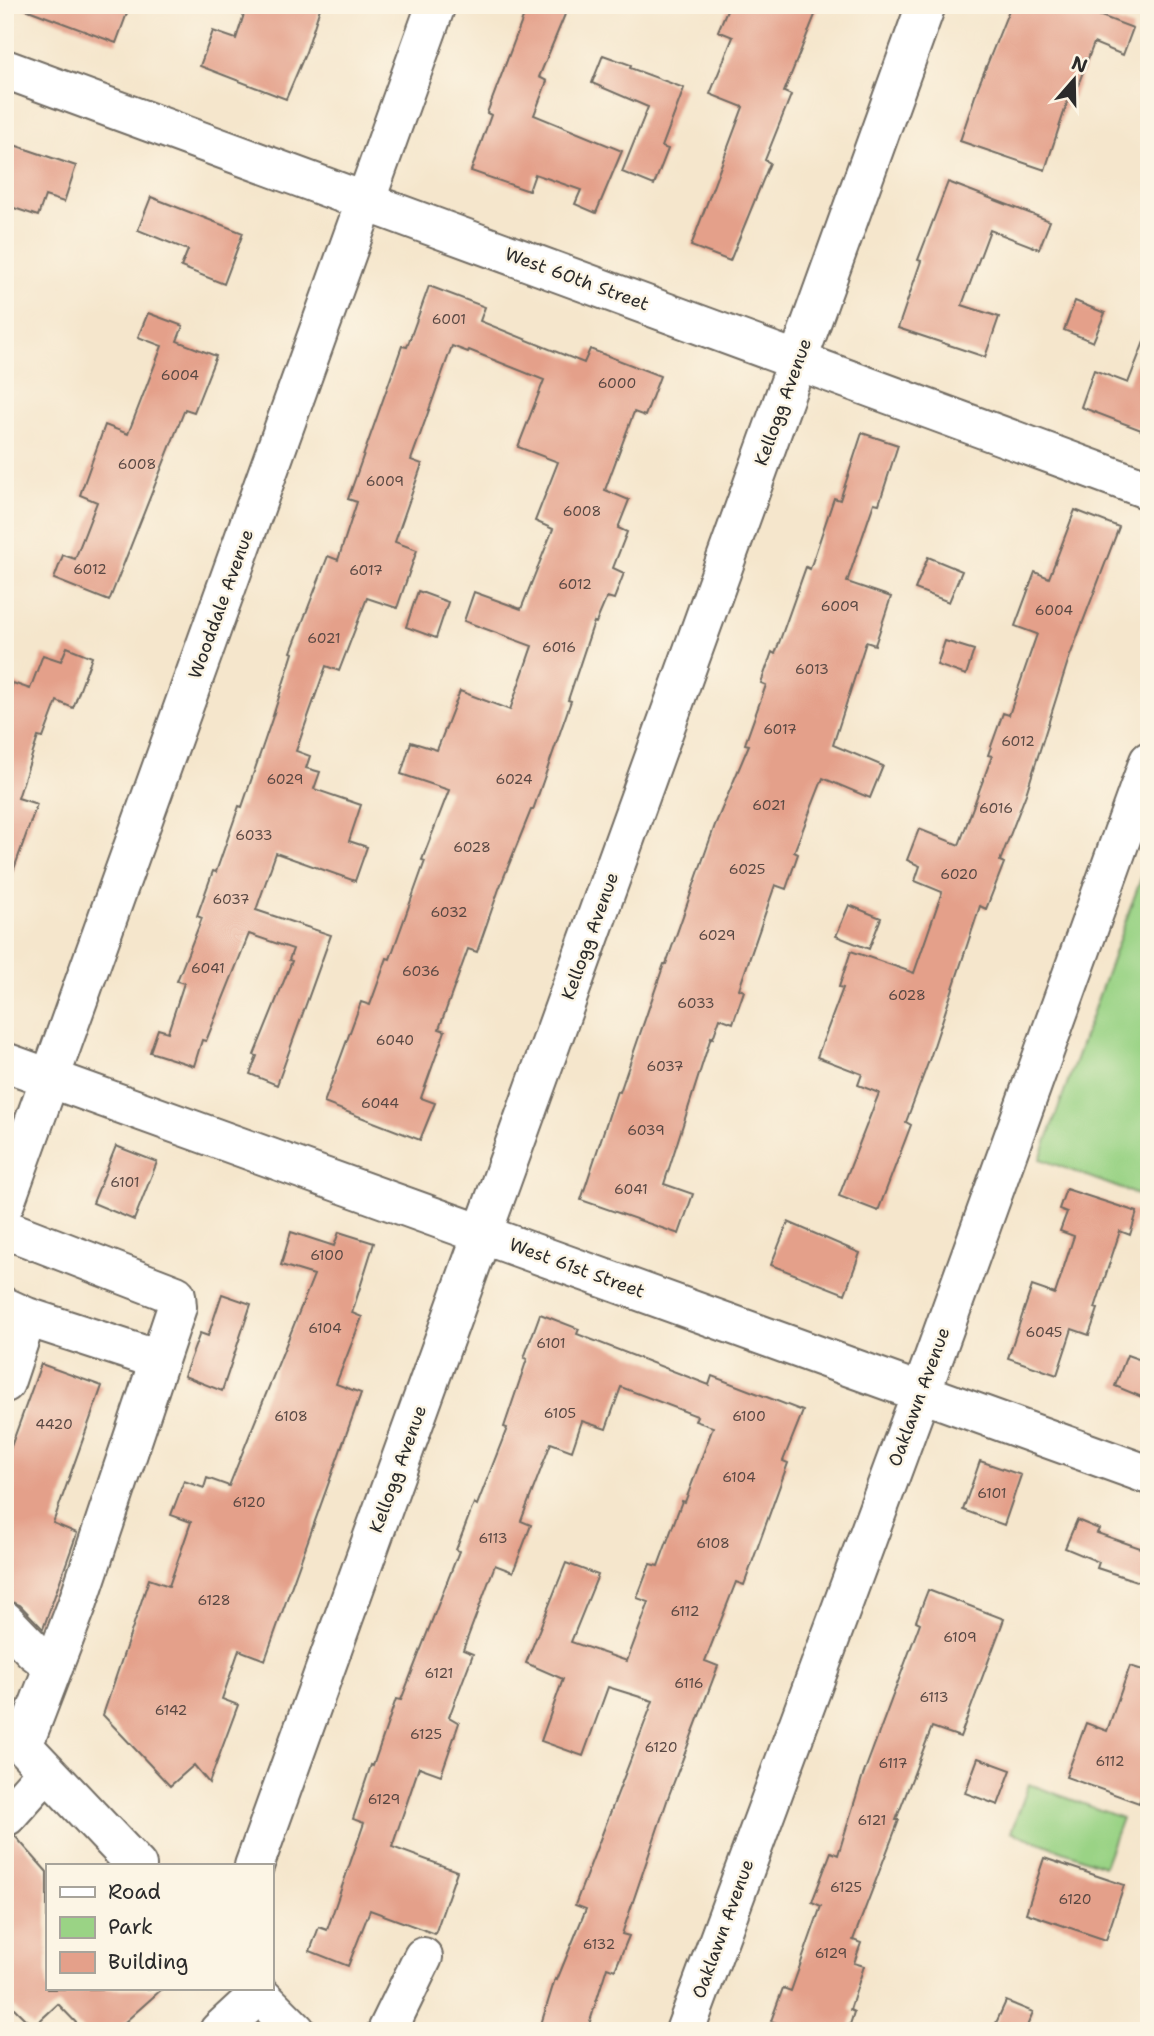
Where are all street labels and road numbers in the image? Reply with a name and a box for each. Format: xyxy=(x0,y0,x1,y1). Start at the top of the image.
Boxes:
street label: West 60th Street xyxy=(502,242,653,316)
street label: Kellogg Avenue xyxy=(749,335,817,469)
street label: Wooddale Avenue xyxy=(183,526,259,682)
street label: Kellogg Avenue xyxy=(556,869,624,1003)
street label: West 61st Street xyxy=(506,1232,648,1304)
street label: Oaklawn Avenue xyxy=(883,1324,955,1470)
street label: Kellogg Avenue xyxy=(364,1402,432,1536)
street label: Oaklawn Avenue xyxy=(687,1856,759,2002)

